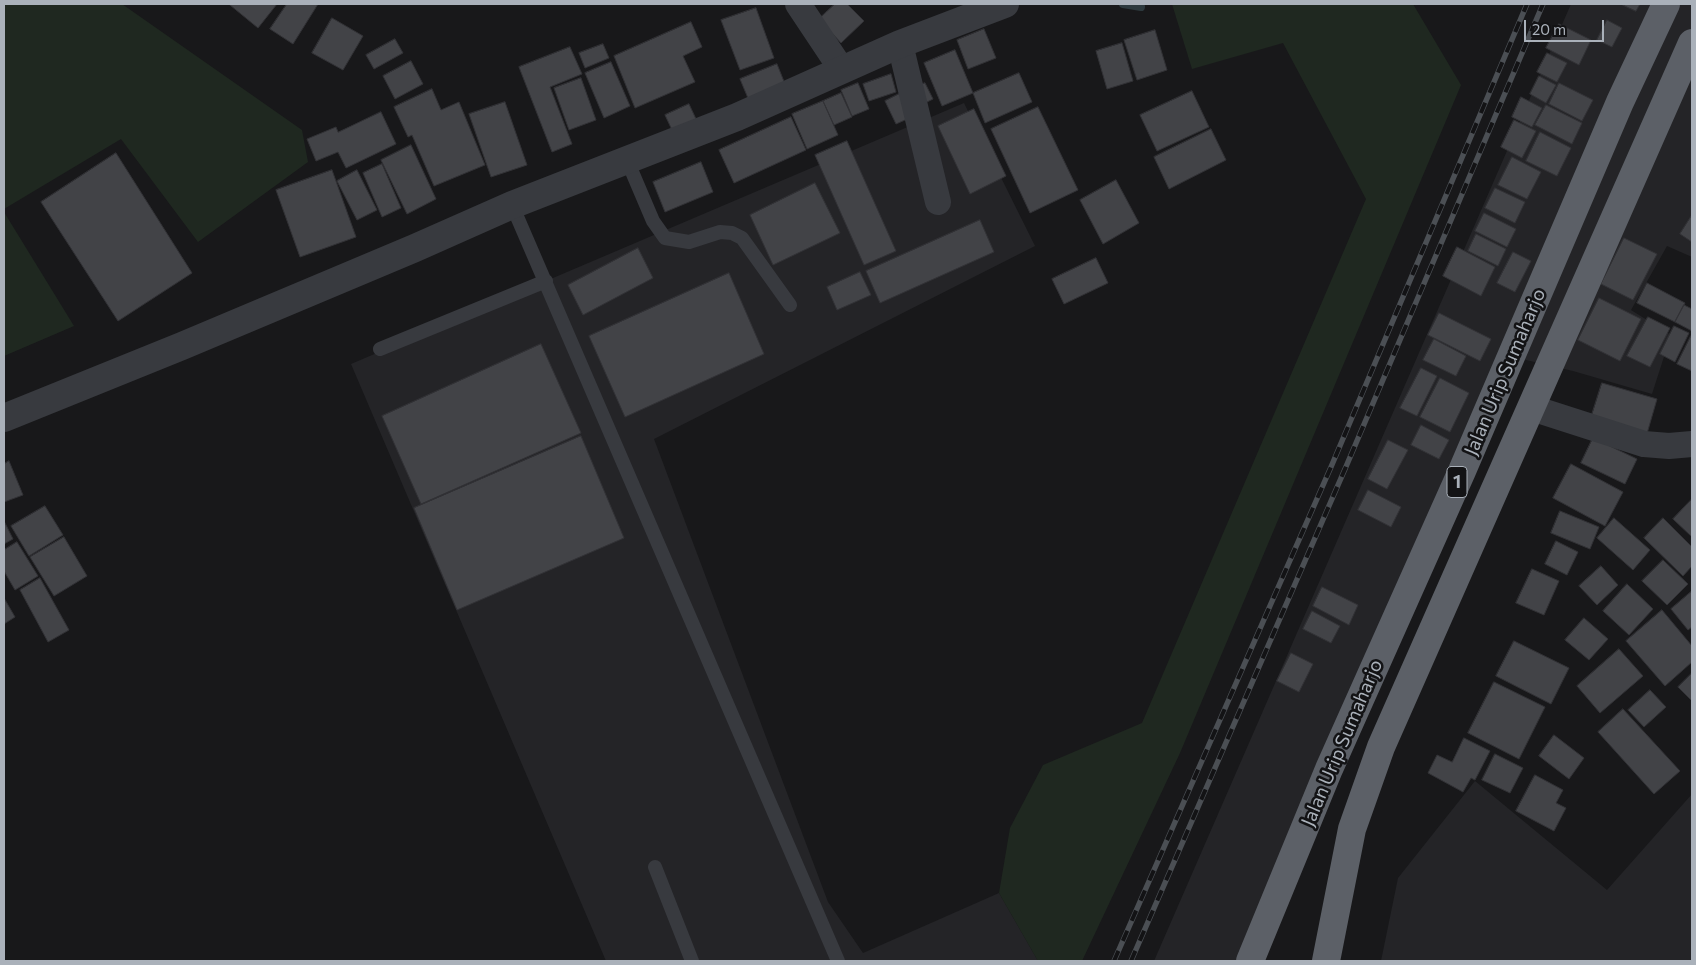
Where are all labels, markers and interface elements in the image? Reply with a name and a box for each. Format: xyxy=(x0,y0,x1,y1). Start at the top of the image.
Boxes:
scale bar xyxy=(1526,10,1606,42)
text: 20 m xyxy=(1532,20,1566,38)
street label: Jalan Urip Sumaharjo xyxy=(1460,285,1550,459)
road number: 1 xyxy=(1447,467,1467,498)
street label: Jalan Urip Sumaharjo xyxy=(1297,656,1387,830)

